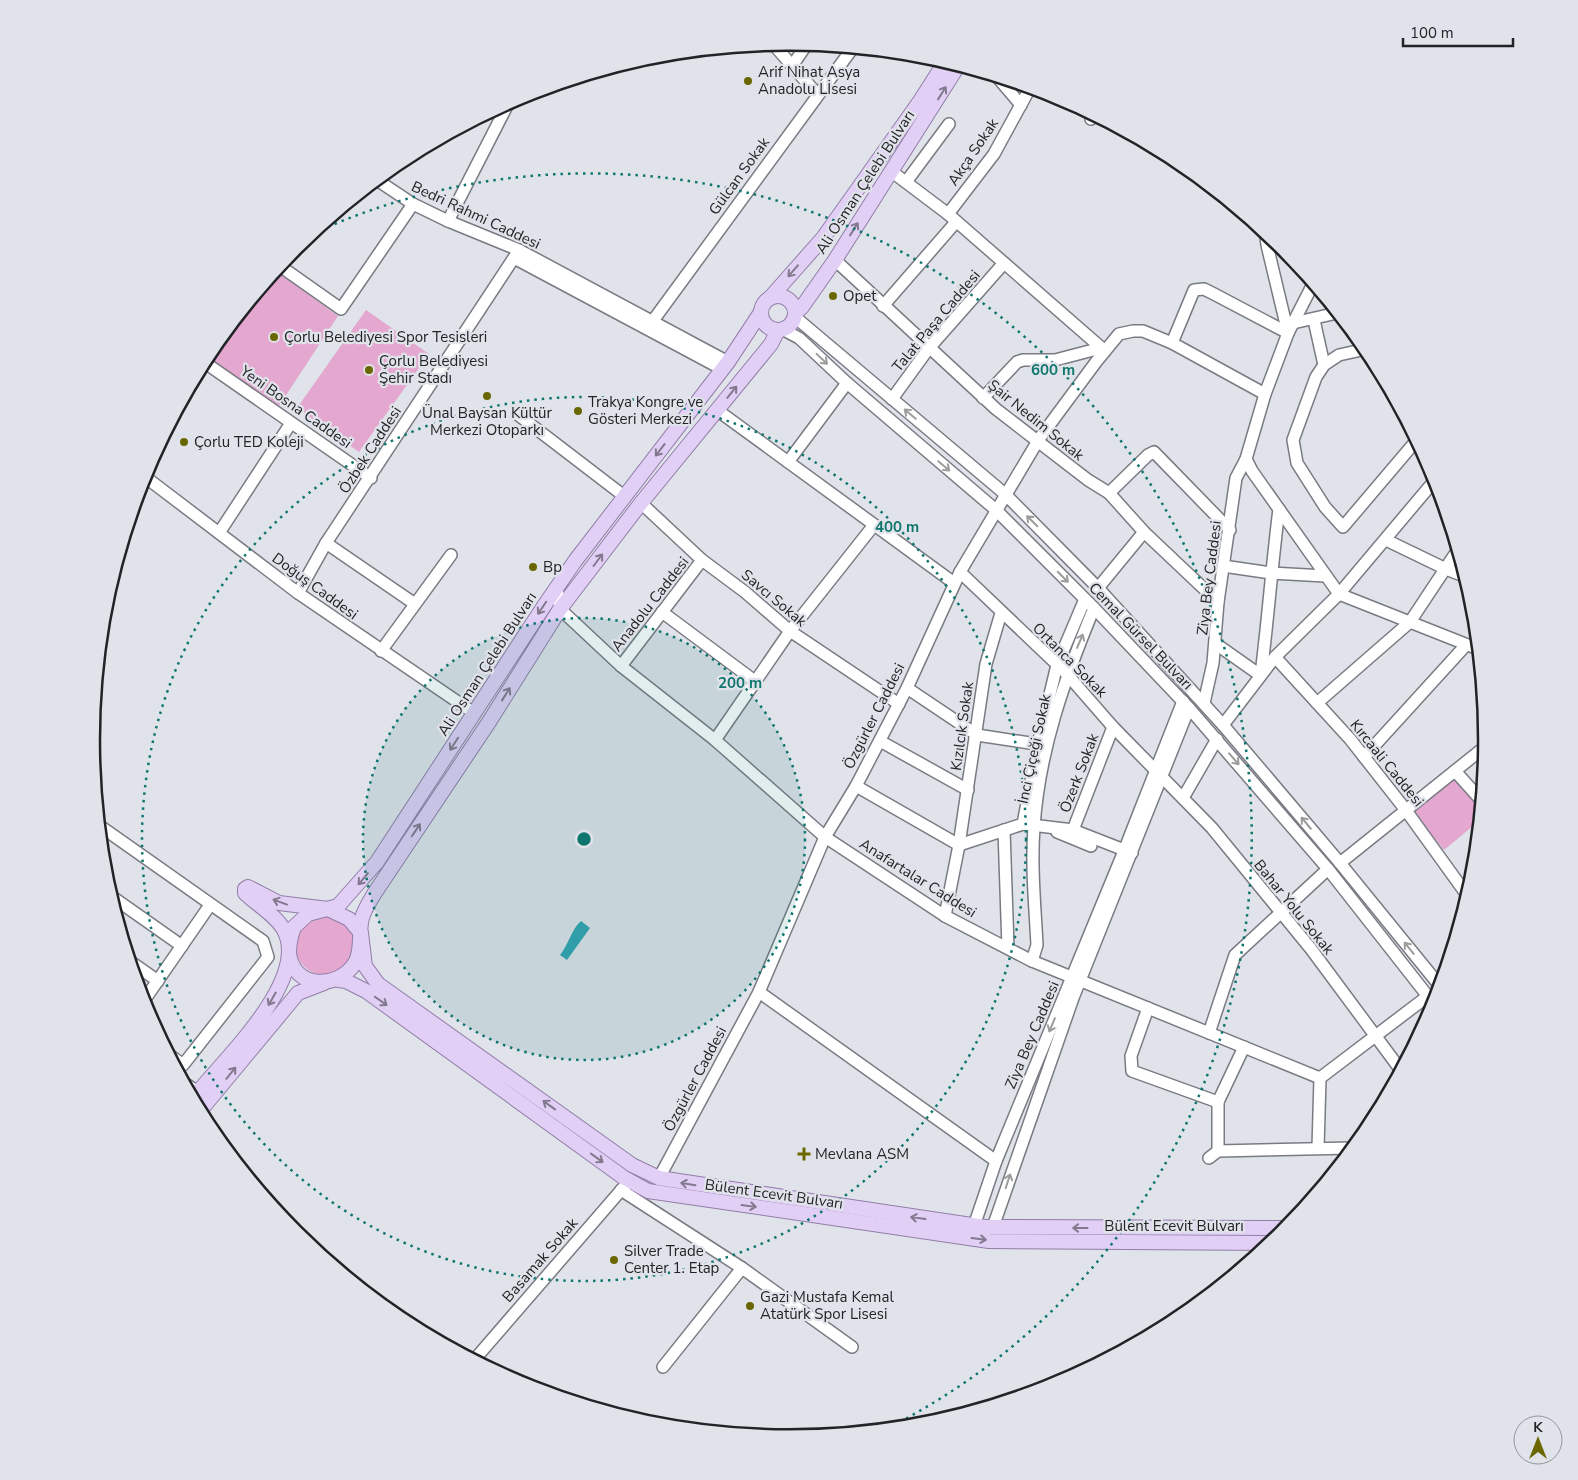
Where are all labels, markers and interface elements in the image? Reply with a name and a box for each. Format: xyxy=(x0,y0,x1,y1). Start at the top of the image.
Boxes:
scale bar xyxy=(1403,15,1513,47)
text: 100 m xyxy=(1410,23,1454,43)
place label: Arif Nihat Asya Anadolu Lİsesi xyxy=(758,62,860,99)
marker: Arif Nihat Asya Anadolu Lİsesi xyxy=(742,75,754,87)
one-way arrow xyxy=(937,86,947,100)
street label: Ali Osman Çelebi Bulvarı xyxy=(811,106,919,258)
street label: Akça Sokak xyxy=(943,114,1003,190)
street label: Gülcan Sokak xyxy=(704,133,774,219)
street label: Bedri Rahmi Caddesi xyxy=(408,176,544,254)
one-way arrow xyxy=(849,223,859,237)
one-way arrow xyxy=(788,265,799,278)
street label: Talat Paşa Caddesi xyxy=(887,266,985,376)
place label: Opet xyxy=(843,286,877,306)
marker: Opet xyxy=(827,290,839,302)
place label: Çorlu Belediyesi Spor Tesisleri xyxy=(284,327,487,347)
marker: Çorlu Belediyesi Spor Tesisleri xyxy=(268,331,280,343)
place label: Çorlu Belediyesi Şehir Stadı xyxy=(379,351,488,388)
one-way arrow xyxy=(815,353,828,365)
street label: Yeni Bosna Caddesi xyxy=(236,360,356,453)
text: 600 m xyxy=(1031,360,1075,380)
marker: Çorlu Belediyesi Şehir Stadı xyxy=(363,364,375,376)
street label: Şair Nedim Sokak xyxy=(984,375,1089,465)
one-way arrow xyxy=(726,386,737,399)
marker: Ünal Baysan Kültür Merkezi Otoparkı xyxy=(481,390,493,402)
place label: Trakya Kongre ve Gösteri Merkezi xyxy=(588,392,703,429)
street label: Özbek Caddesi xyxy=(334,402,406,498)
place label: Ünal Baysan Kültür Merkezi Otoparkı xyxy=(422,403,553,440)
marker: Trakya Kongre ve Gösteri Merkezi xyxy=(572,405,584,417)
one-way arrow xyxy=(904,409,917,420)
place label: Çorlu TED Koleji xyxy=(194,432,304,452)
marker: Çorlu TED Koleji xyxy=(178,436,190,448)
one-way arrow xyxy=(655,443,665,457)
one-way arrow xyxy=(938,460,951,472)
one-way arrow xyxy=(1026,515,1038,527)
text: 400 m xyxy=(875,517,919,537)
street label: Ziya Bey Caddesi xyxy=(1192,520,1226,636)
street label: Doğuş Caddesi xyxy=(268,548,362,624)
street label: Anadolu Caddesi xyxy=(607,552,693,656)
one-way arrow xyxy=(592,554,603,567)
place label: Bp xyxy=(543,557,562,577)
marker: Bp xyxy=(527,561,539,573)
street label: Savcı Sokak xyxy=(737,565,811,632)
one-way arrow xyxy=(1057,571,1069,583)
street label: Cemal Gürsel Bulvarı xyxy=(1085,578,1197,694)
street label: Ali Osman Çelebi Bulvarı xyxy=(433,588,541,740)
one-way arrow xyxy=(537,601,547,615)
street label: Ortanca Sokak xyxy=(1028,618,1112,702)
one-way arrow xyxy=(1075,634,1085,649)
street label: Özgürler Caddesi xyxy=(839,660,909,772)
text: 200 m xyxy=(718,673,762,693)
street label: Kızılcık Sokak xyxy=(946,680,978,772)
one-way arrow xyxy=(502,688,512,702)
street label: İnci Çiçeği Sokak xyxy=(1013,692,1055,806)
street label: Kırcaali Caddesi xyxy=(1346,715,1428,811)
street label: Özerk Sokak xyxy=(1055,730,1103,816)
one-way arrow xyxy=(448,737,458,751)
one-way arrow xyxy=(1228,752,1239,765)
one-way arrow xyxy=(1300,816,1311,829)
one-way arrow xyxy=(411,823,421,837)
centre of rings xyxy=(575,830,593,848)
street label: Anafartalar Caddesi xyxy=(856,834,980,922)
street label: Bahar Yolu Sokak xyxy=(1249,855,1339,959)
one-way arrow xyxy=(358,872,369,885)
one-way arrow xyxy=(273,897,288,906)
one-way arrow xyxy=(1404,942,1415,955)
street label: Ziya Bey Caddesi xyxy=(1000,978,1064,1092)
one-way arrow xyxy=(267,991,277,1006)
one-way arrow xyxy=(374,996,388,1006)
one-way arrow xyxy=(1046,1017,1056,1032)
street label: Özgürler Caddesi xyxy=(659,1023,731,1135)
one-way arrow xyxy=(225,1067,236,1080)
one-way arrow xyxy=(542,1100,556,1110)
place label: Mevlana ASM xyxy=(815,1144,909,1164)
marker: Mevlana ASM xyxy=(797,1147,811,1161)
one-way arrow xyxy=(590,1153,604,1164)
one-way arrow xyxy=(1003,1173,1013,1189)
street label: Bülent Ecevit Bulvarı xyxy=(704,1174,844,1214)
one-way arrow xyxy=(681,1179,697,1189)
one-way arrow xyxy=(741,1202,757,1212)
street label: Basamak Sokak xyxy=(498,1213,583,1307)
one-way arrow xyxy=(911,1213,927,1223)
street label: Bülent Ecevit Bulvarı xyxy=(1104,1216,1244,1236)
one-way arrow xyxy=(1072,1223,1088,1233)
one-way arrow xyxy=(971,1235,987,1245)
place label: Silver Trade Center 1. Etap xyxy=(624,1241,720,1278)
marker: Silver Trade Center 1. Etap xyxy=(608,1254,620,1266)
place label: Gazi Mustafa Kemal Atatürk Spor Lisesi xyxy=(760,1287,894,1324)
marker: Gazi Mustafa Kemal Atatürk Spor Lisesi xyxy=(744,1300,756,1312)
north arrow xyxy=(1513,1415,1563,1465)
text: K xyxy=(1533,1418,1543,1437)

